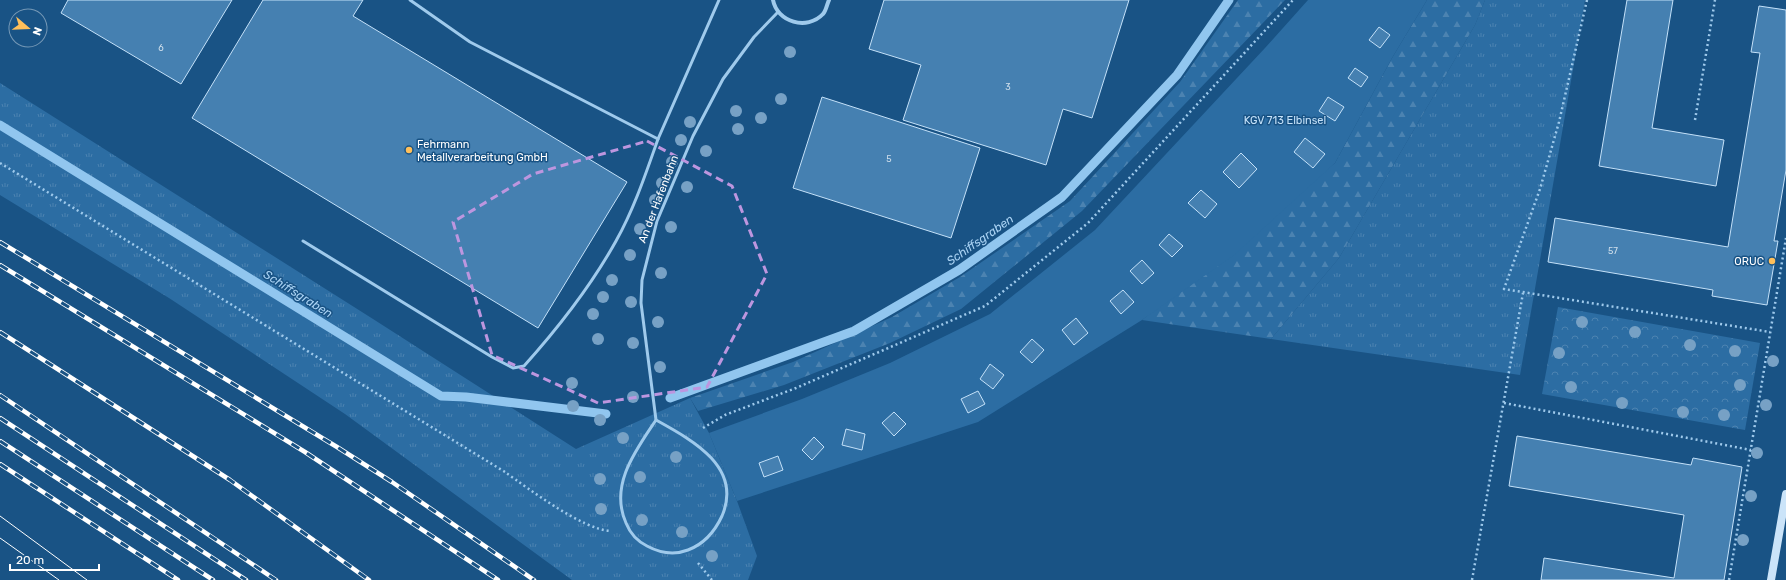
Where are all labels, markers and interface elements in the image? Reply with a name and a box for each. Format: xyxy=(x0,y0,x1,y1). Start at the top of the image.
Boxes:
north arrow xyxy=(8,8,48,48)
text: N xyxy=(30,25,44,37)
house number: 6 xyxy=(158,43,164,53)
house number: 3 xyxy=(1005,82,1011,92)
park label: KGV 713 Elbinsel xyxy=(1244,114,1326,127)
place label: Fehrmann Metallverarbeitung GmbH xyxy=(417,138,548,164)
marker: Fehrmann Metallverarbeitung GmbH xyxy=(404,145,414,155)
street label: An der Hafenbahn xyxy=(636,153,681,245)
house number: 5 xyxy=(886,154,892,164)
water label: Schiffsgraben xyxy=(944,212,1016,268)
house number: 57 xyxy=(1608,246,1618,256)
place label: ORUC xyxy=(1734,255,1764,268)
marker: ORUC xyxy=(1767,256,1777,266)
water label: Schiffsgraben xyxy=(261,267,335,321)
scale bar xyxy=(10,546,99,572)
text: 20 m xyxy=(16,553,44,567)

